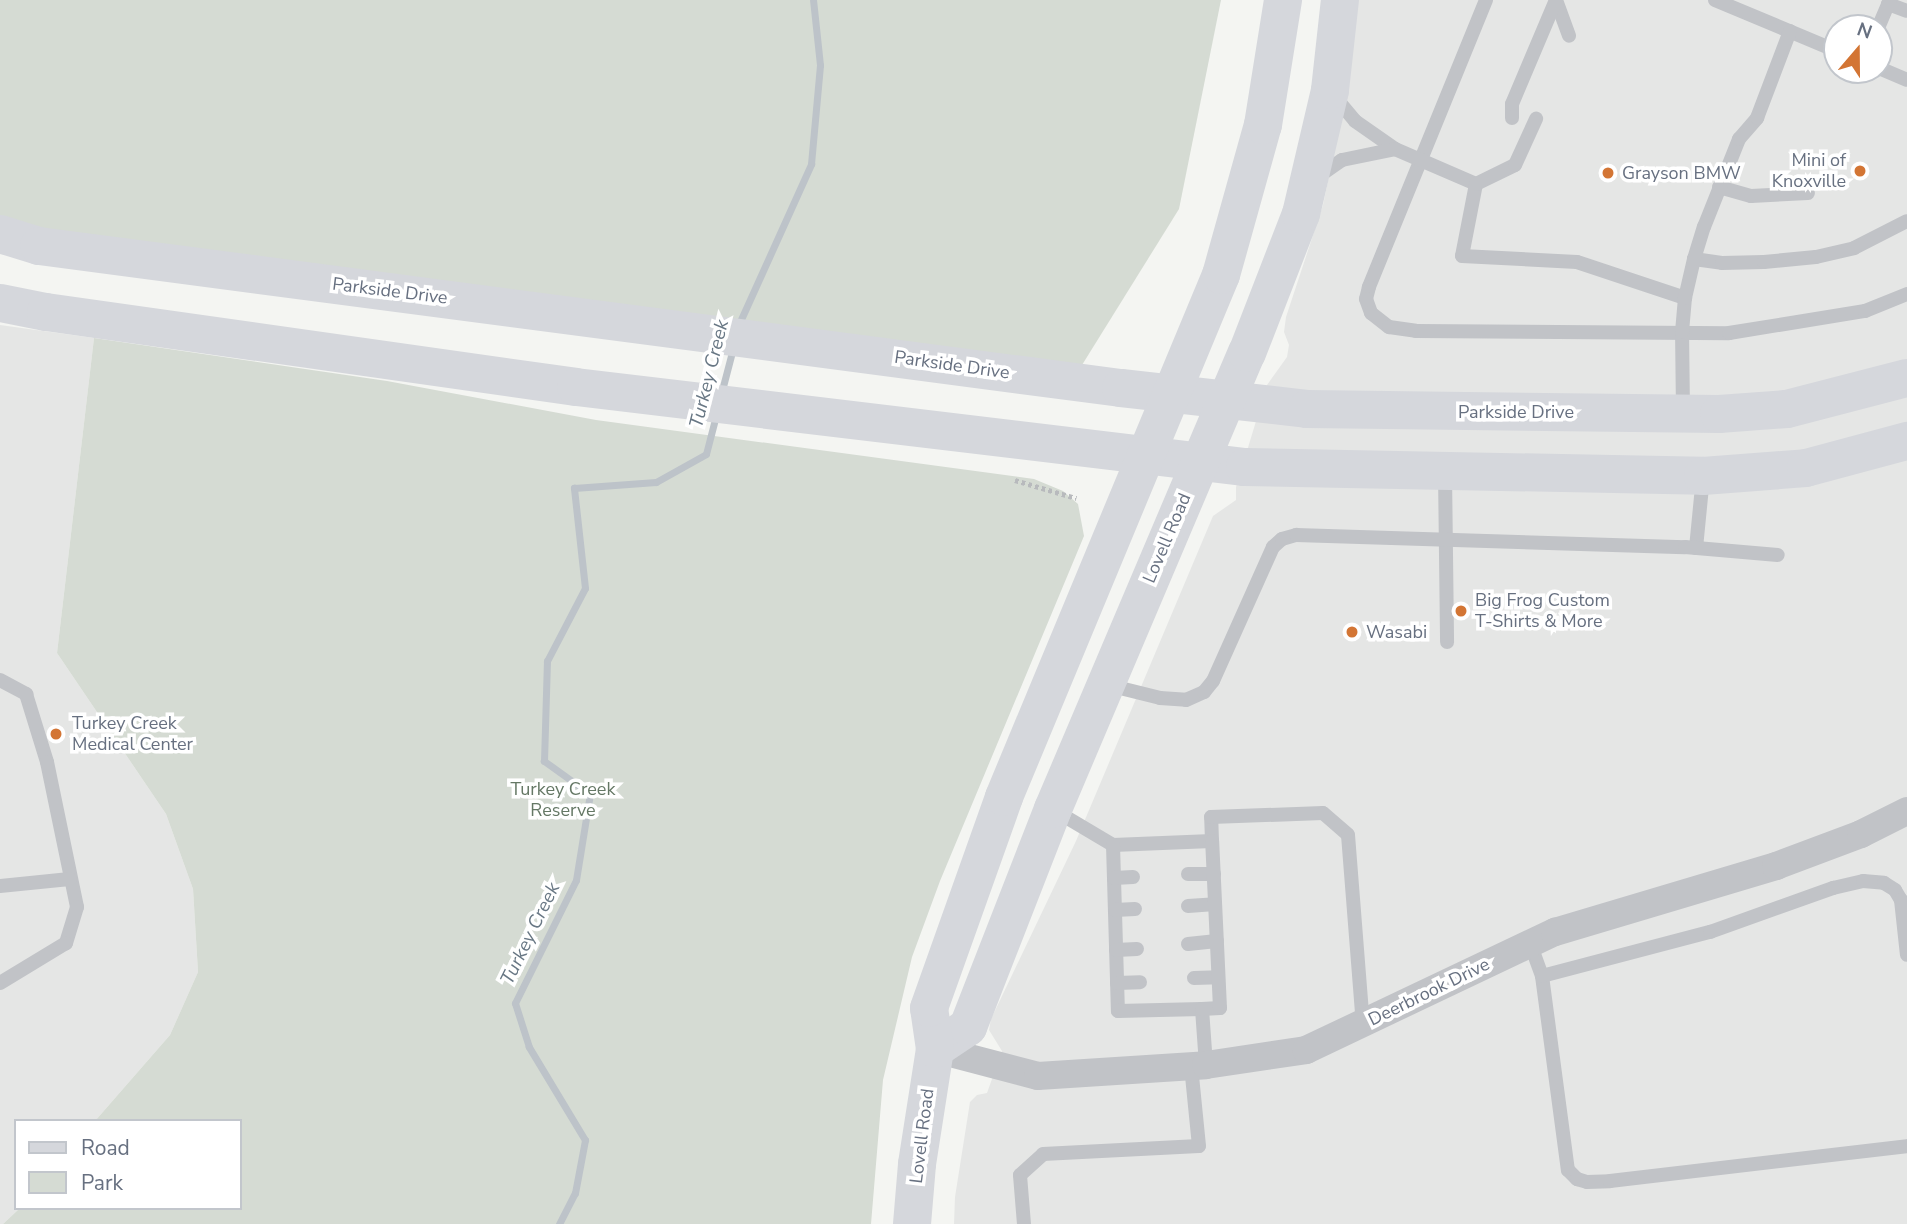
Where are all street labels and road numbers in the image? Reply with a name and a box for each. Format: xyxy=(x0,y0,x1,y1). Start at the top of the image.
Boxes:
street label: Parkside Drive xyxy=(331,273,449,309)
street label: Parkside Drive xyxy=(893,346,1011,384)
street label: Parkside Drive xyxy=(1458,401,1574,423)
street label: Lovell Road xyxy=(1138,490,1196,586)
street label: Deerbrook Drive xyxy=(1365,953,1493,1031)
street label: Lovell Road xyxy=(905,1087,939,1185)

